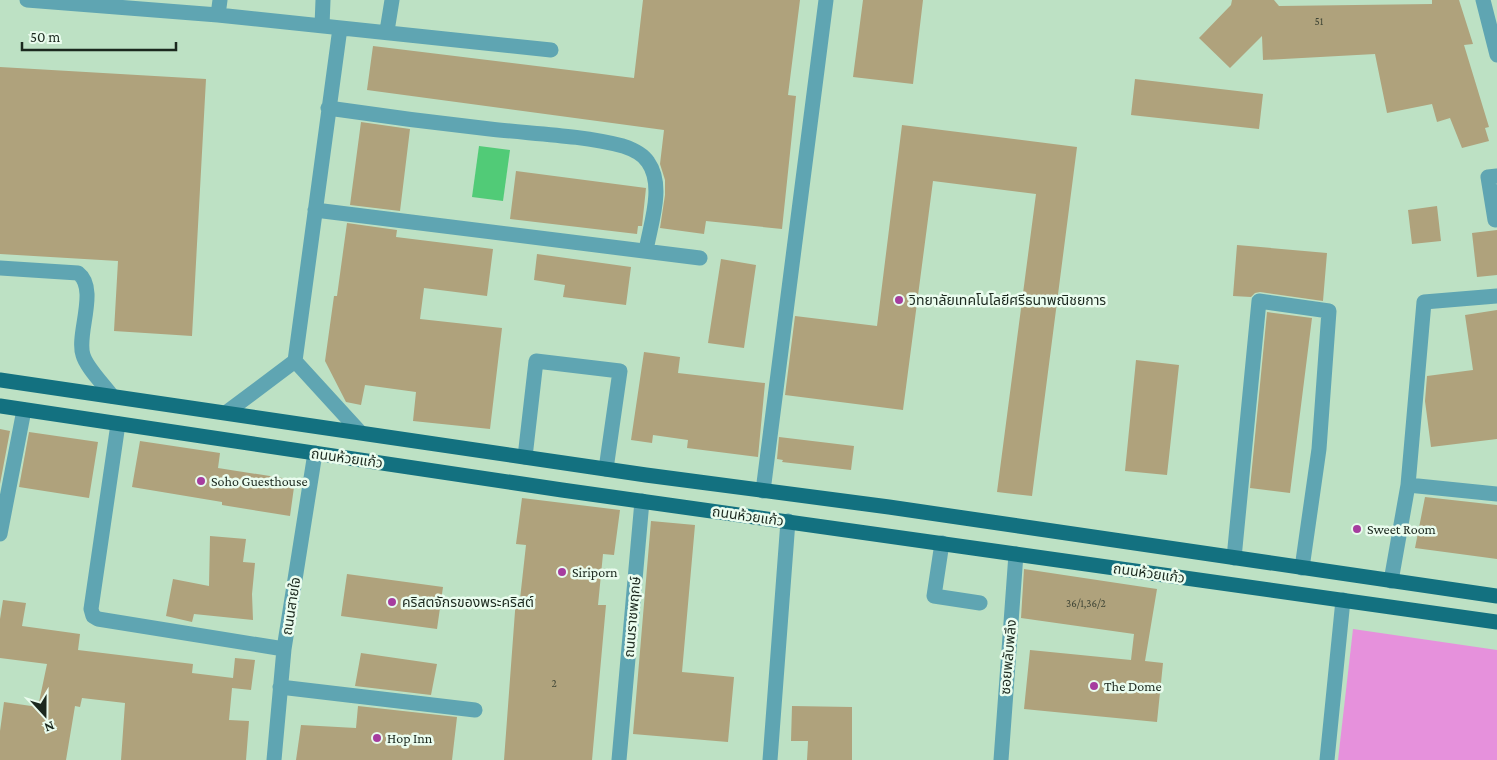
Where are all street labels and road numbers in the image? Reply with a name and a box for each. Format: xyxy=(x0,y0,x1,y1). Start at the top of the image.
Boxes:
street label: ถนนห้วยแก้ว xyxy=(310,445,384,471)
street label: ถนนห้วยแก้ว xyxy=(711,503,785,529)
street label: ถนนห้วยแก้ว xyxy=(1112,560,1186,586)
street label: ถนนสายใจ xyxy=(279,576,303,636)
street label: ถนนราชพฤกษ์ xyxy=(620,576,644,658)
street label: ซอยพลับพลึง xyxy=(997,619,1019,695)

